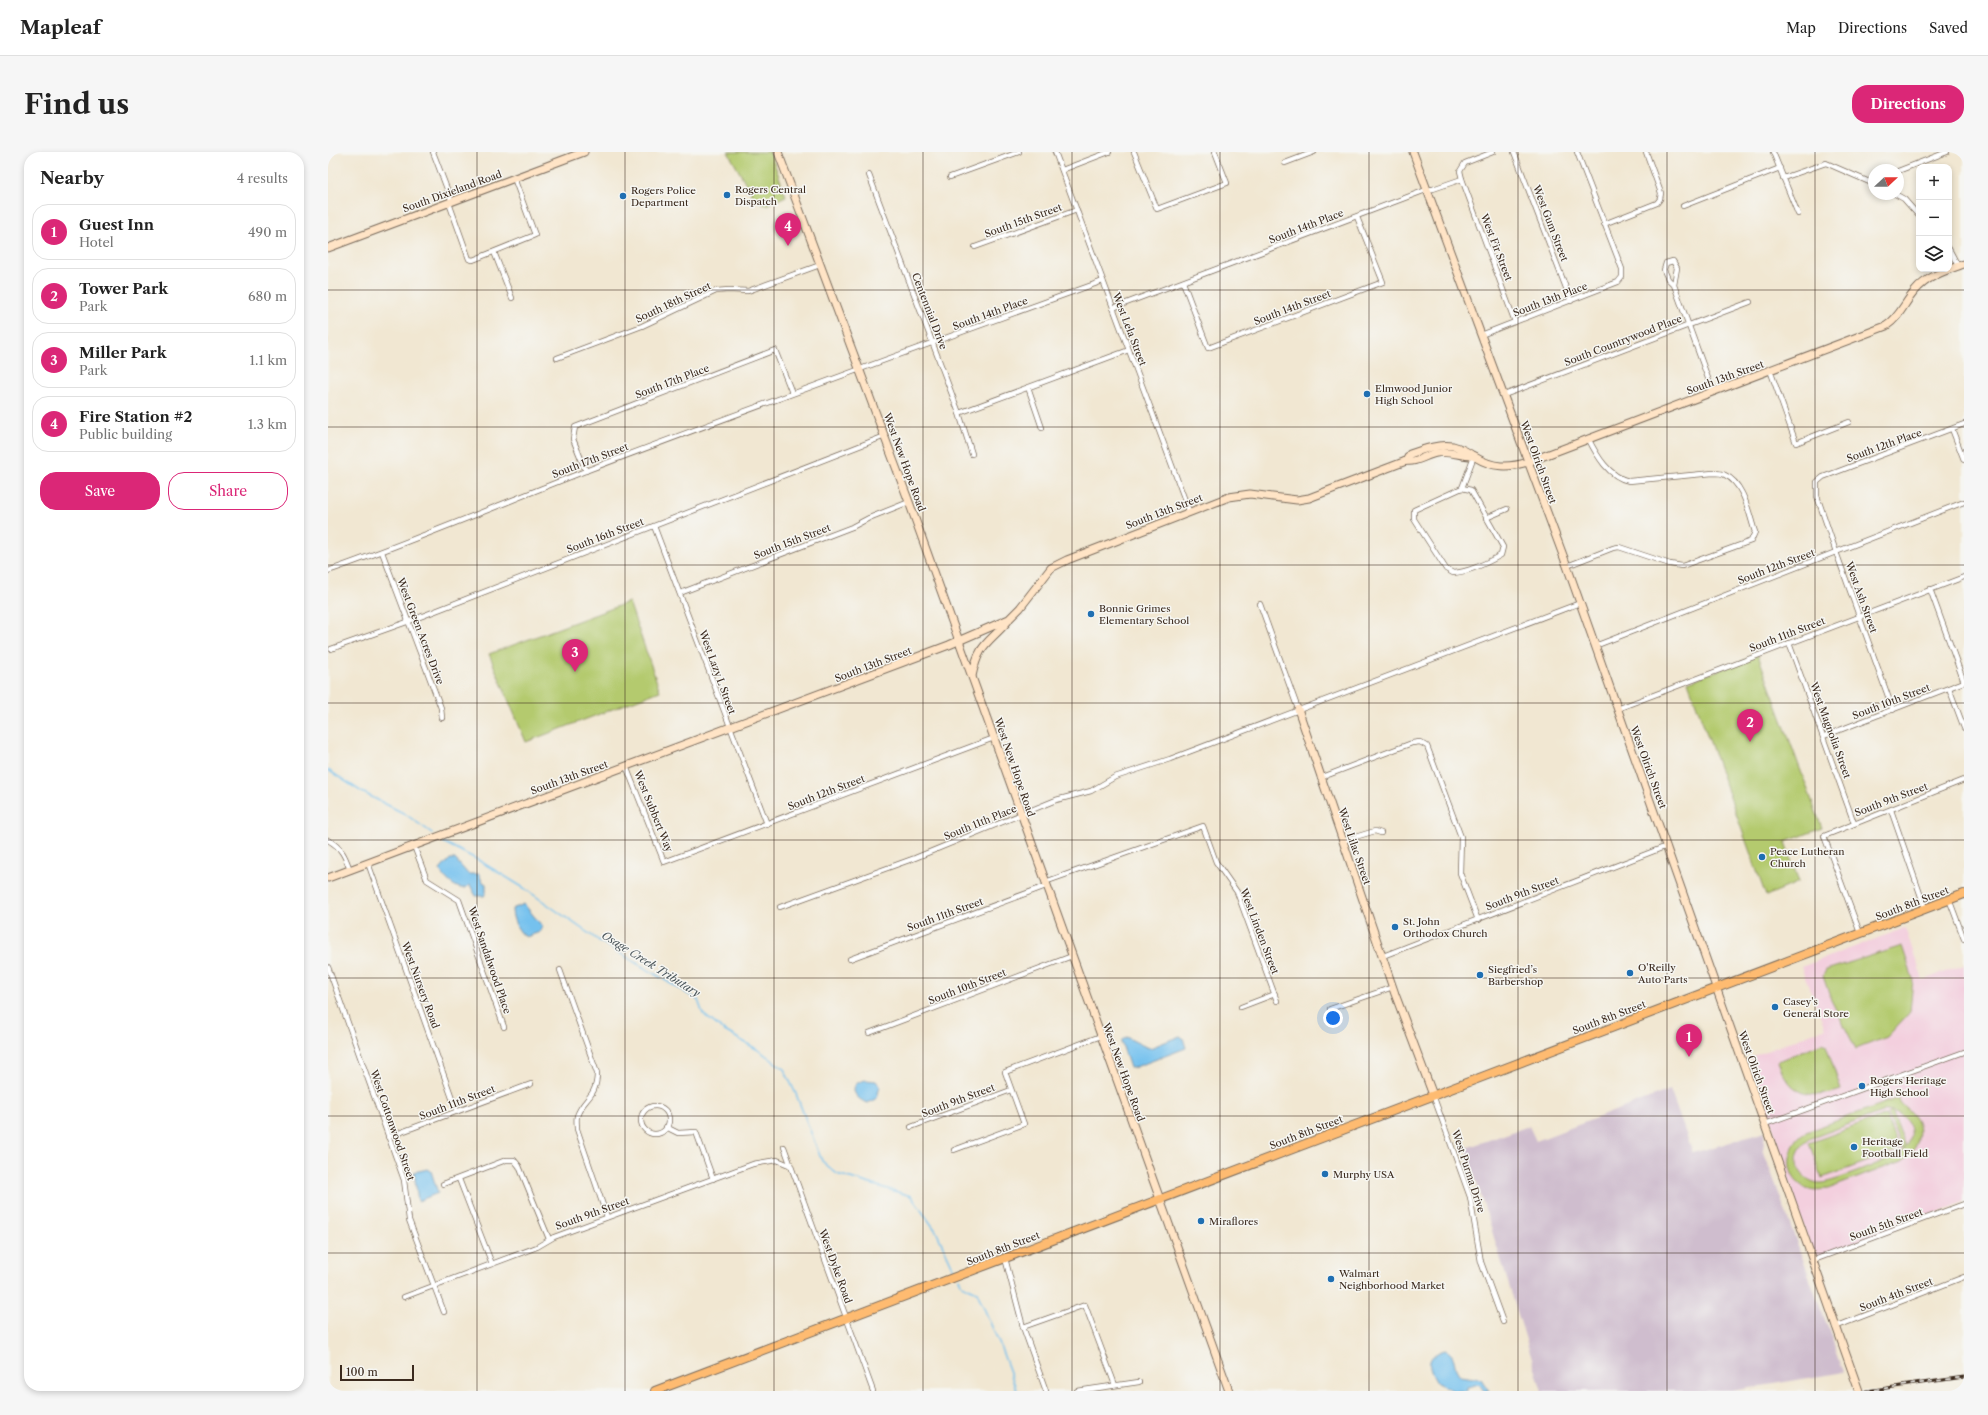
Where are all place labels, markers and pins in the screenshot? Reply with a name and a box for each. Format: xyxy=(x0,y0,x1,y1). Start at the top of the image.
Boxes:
place label: Rogers Central Dispatch xyxy=(735,183,806,208)
place label: Rogers Police Department xyxy=(631,184,696,209)
marker: Rogers Central Dispatch xyxy=(722,190,732,200)
marker: Rogers Police Department xyxy=(618,191,628,201)
pin: 4 xyxy=(775,213,801,246)
place label: Elmwood Junior High School xyxy=(1375,382,1453,407)
marker: Elmwood Junior High School xyxy=(1362,389,1372,399)
place label: Bonnie Grimes Elementary School xyxy=(1099,602,1189,627)
marker: Bonnie Grimes Elementary School xyxy=(1086,609,1096,619)
pin: 3 xyxy=(562,639,588,672)
pin: 2 xyxy=(1737,709,1763,742)
place label: Peace Lutheran Church xyxy=(1770,845,1845,870)
marker: Peace Lutheran Church xyxy=(1757,852,1767,862)
place label: St. John Orthodox Church xyxy=(1403,915,1488,940)
marker: St. John Orthodox Church xyxy=(1390,922,1400,932)
place label: O'Reilly Auto Parts xyxy=(1637,961,1688,986)
place label: Siegfried’s Barbershop xyxy=(1488,963,1543,988)
marker: O'Reilly Auto Parts xyxy=(1625,968,1635,978)
marker: Siegfried’s Barbershop xyxy=(1475,970,1485,980)
place label: Casey's General Store xyxy=(1783,995,1849,1020)
marker: Casey's General Store xyxy=(1770,1002,1780,1012)
pin: 1 xyxy=(1676,1024,1702,1057)
place label: Rogers Heritage High School xyxy=(1870,1074,1947,1099)
marker: Rogers Heritage High School xyxy=(1857,1081,1867,1091)
place label: Heritage Football Field xyxy=(1862,1135,1928,1160)
marker: Heritage Football Field xyxy=(1849,1142,1859,1152)
place label: Murphy USA xyxy=(1333,1168,1395,1181)
marker: Murphy USA xyxy=(1320,1169,1330,1179)
place label: Miraflores xyxy=(1209,1215,1258,1228)
marker: Miraflores xyxy=(1196,1216,1206,1226)
place label: Walmart Neighborhood Market xyxy=(1338,1267,1445,1292)
marker: Walmart Neighborhood Market xyxy=(1326,1274,1336,1284)

